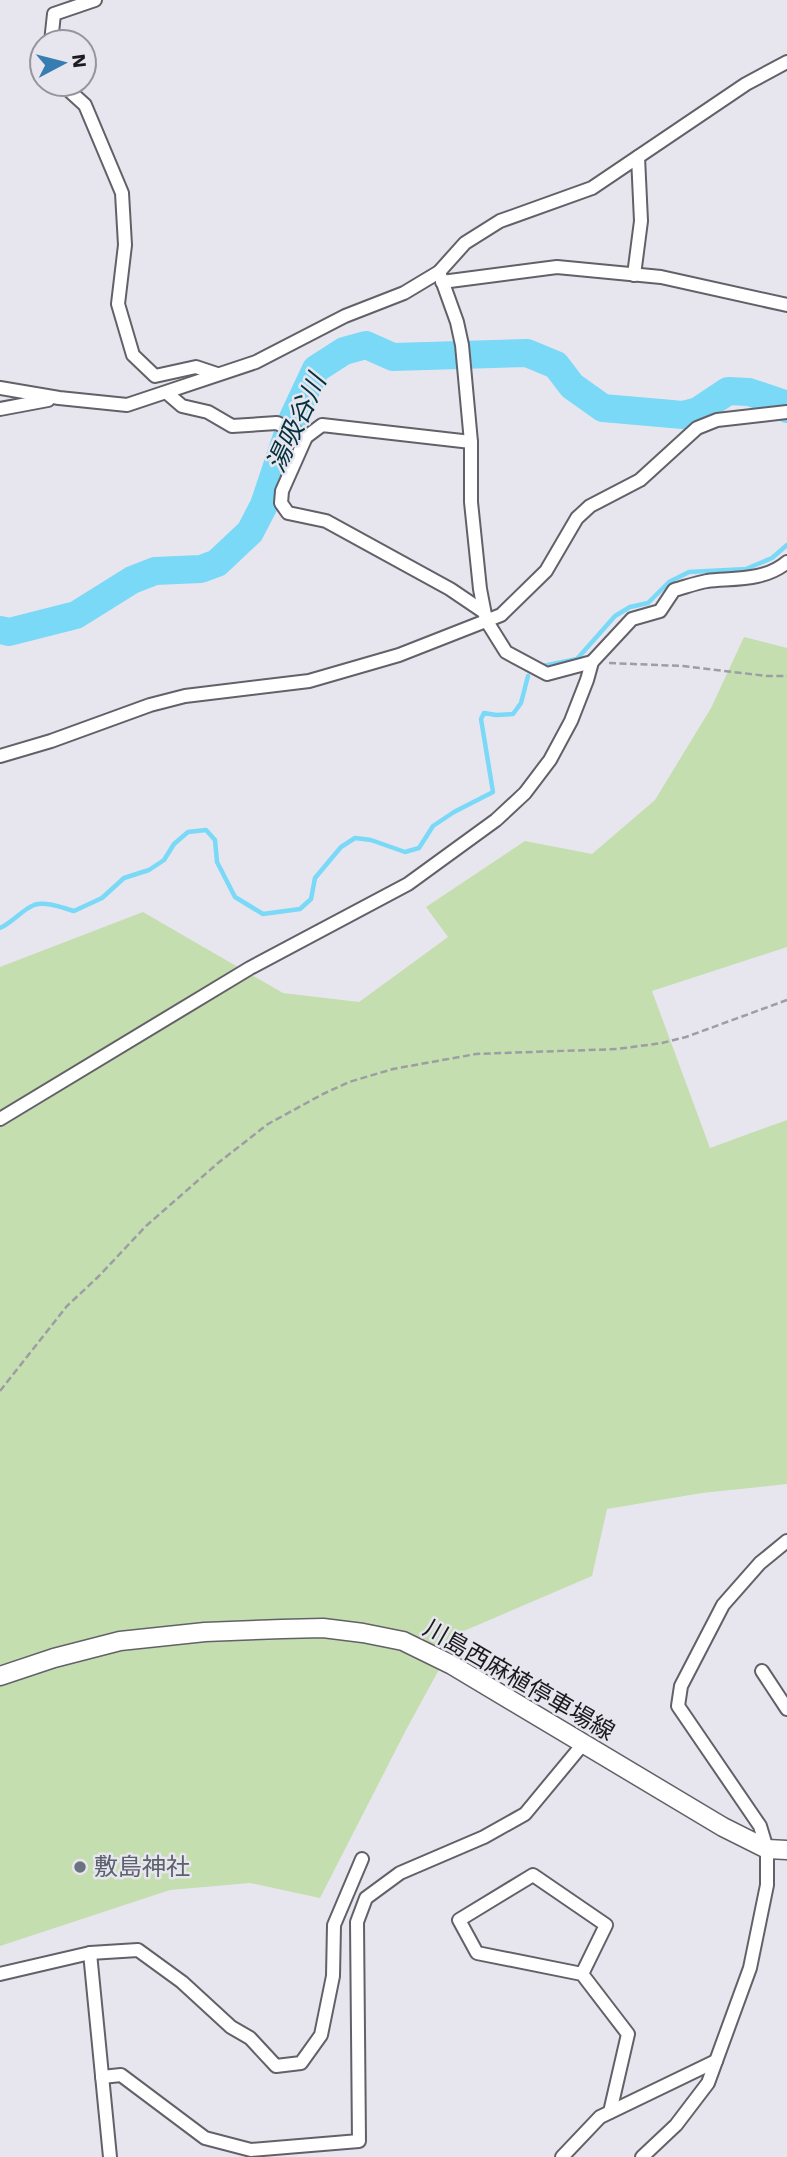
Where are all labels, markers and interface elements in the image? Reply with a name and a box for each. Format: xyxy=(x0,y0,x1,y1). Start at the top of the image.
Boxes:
north arrow xyxy=(28,28,98,98)
text: N xyxy=(67,53,92,69)
water label: 湯吸谷川 xyxy=(260,367,333,476)
street label: 川島西麻植停車場線 xyxy=(418,1614,620,1746)
place label: 敷島神社 xyxy=(94,1853,190,1881)
marker: 敷島神社 xyxy=(72,1859,88,1875)

